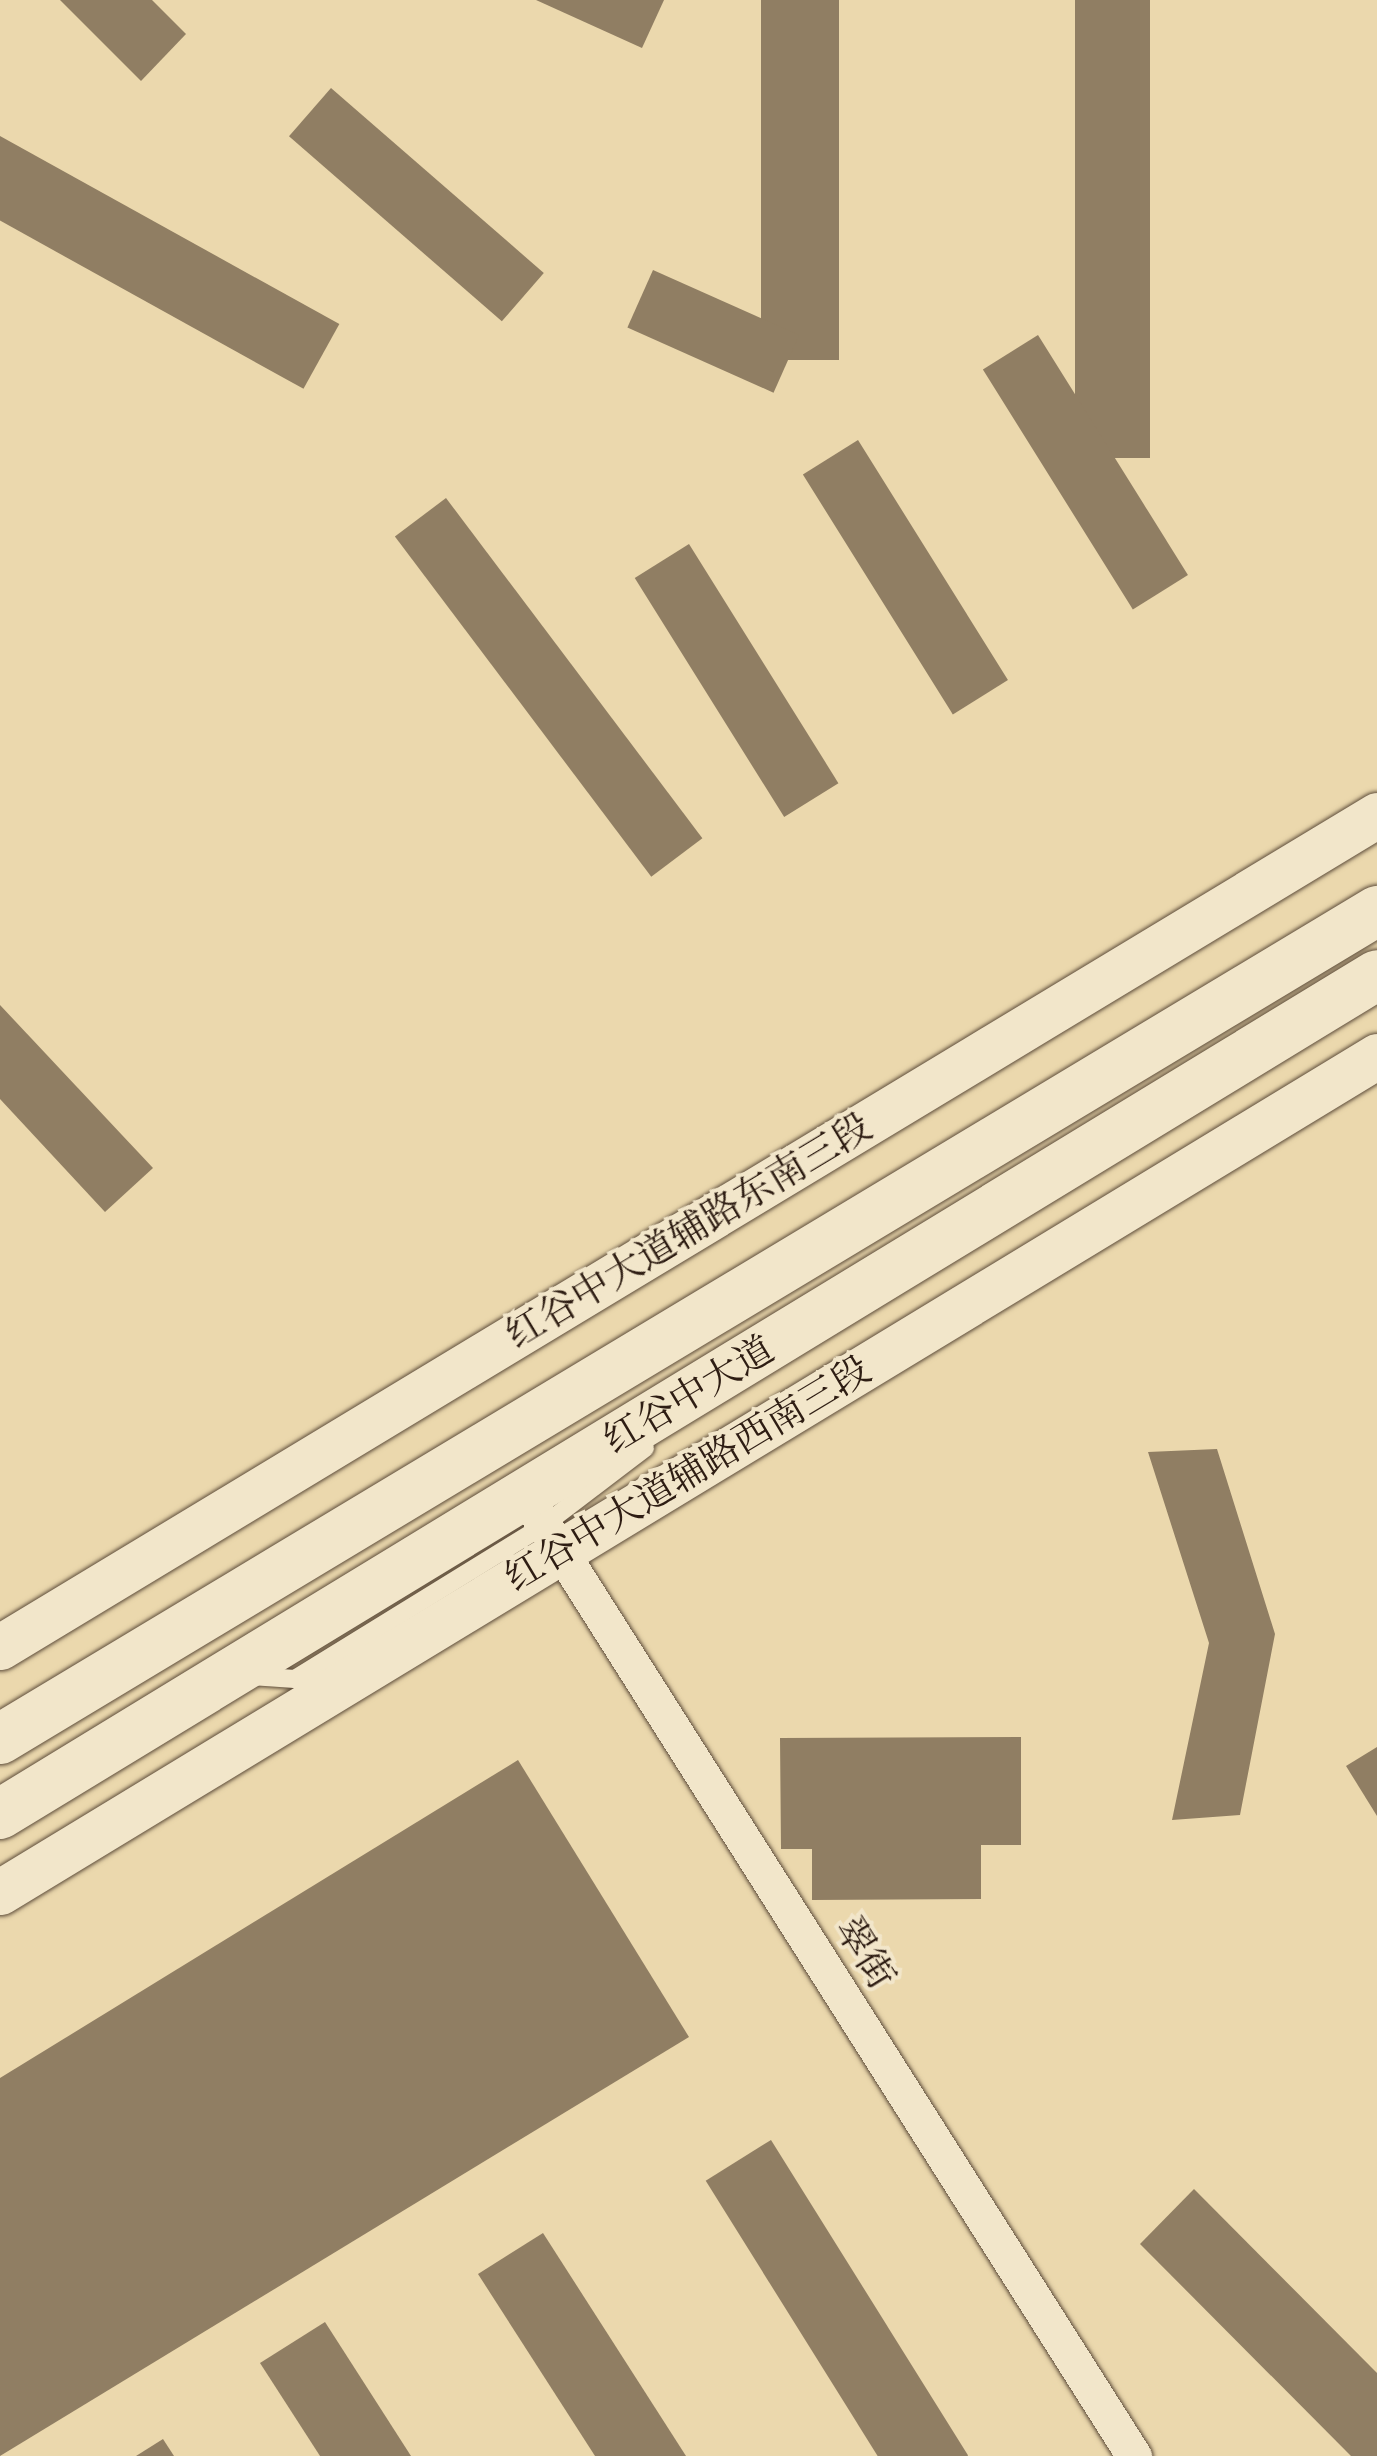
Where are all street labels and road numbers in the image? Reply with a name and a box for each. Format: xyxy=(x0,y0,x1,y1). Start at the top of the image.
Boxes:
street label: 红谷中大道辅路东南三段 xyxy=(498,1104,880,1358)
street label: 红谷中大道 xyxy=(596,1327,782,1463)
street label: 红谷中大道辅路西南三段 xyxy=(497,1347,879,1601)
street label: 翠街 xyxy=(826,1909,904,1997)

